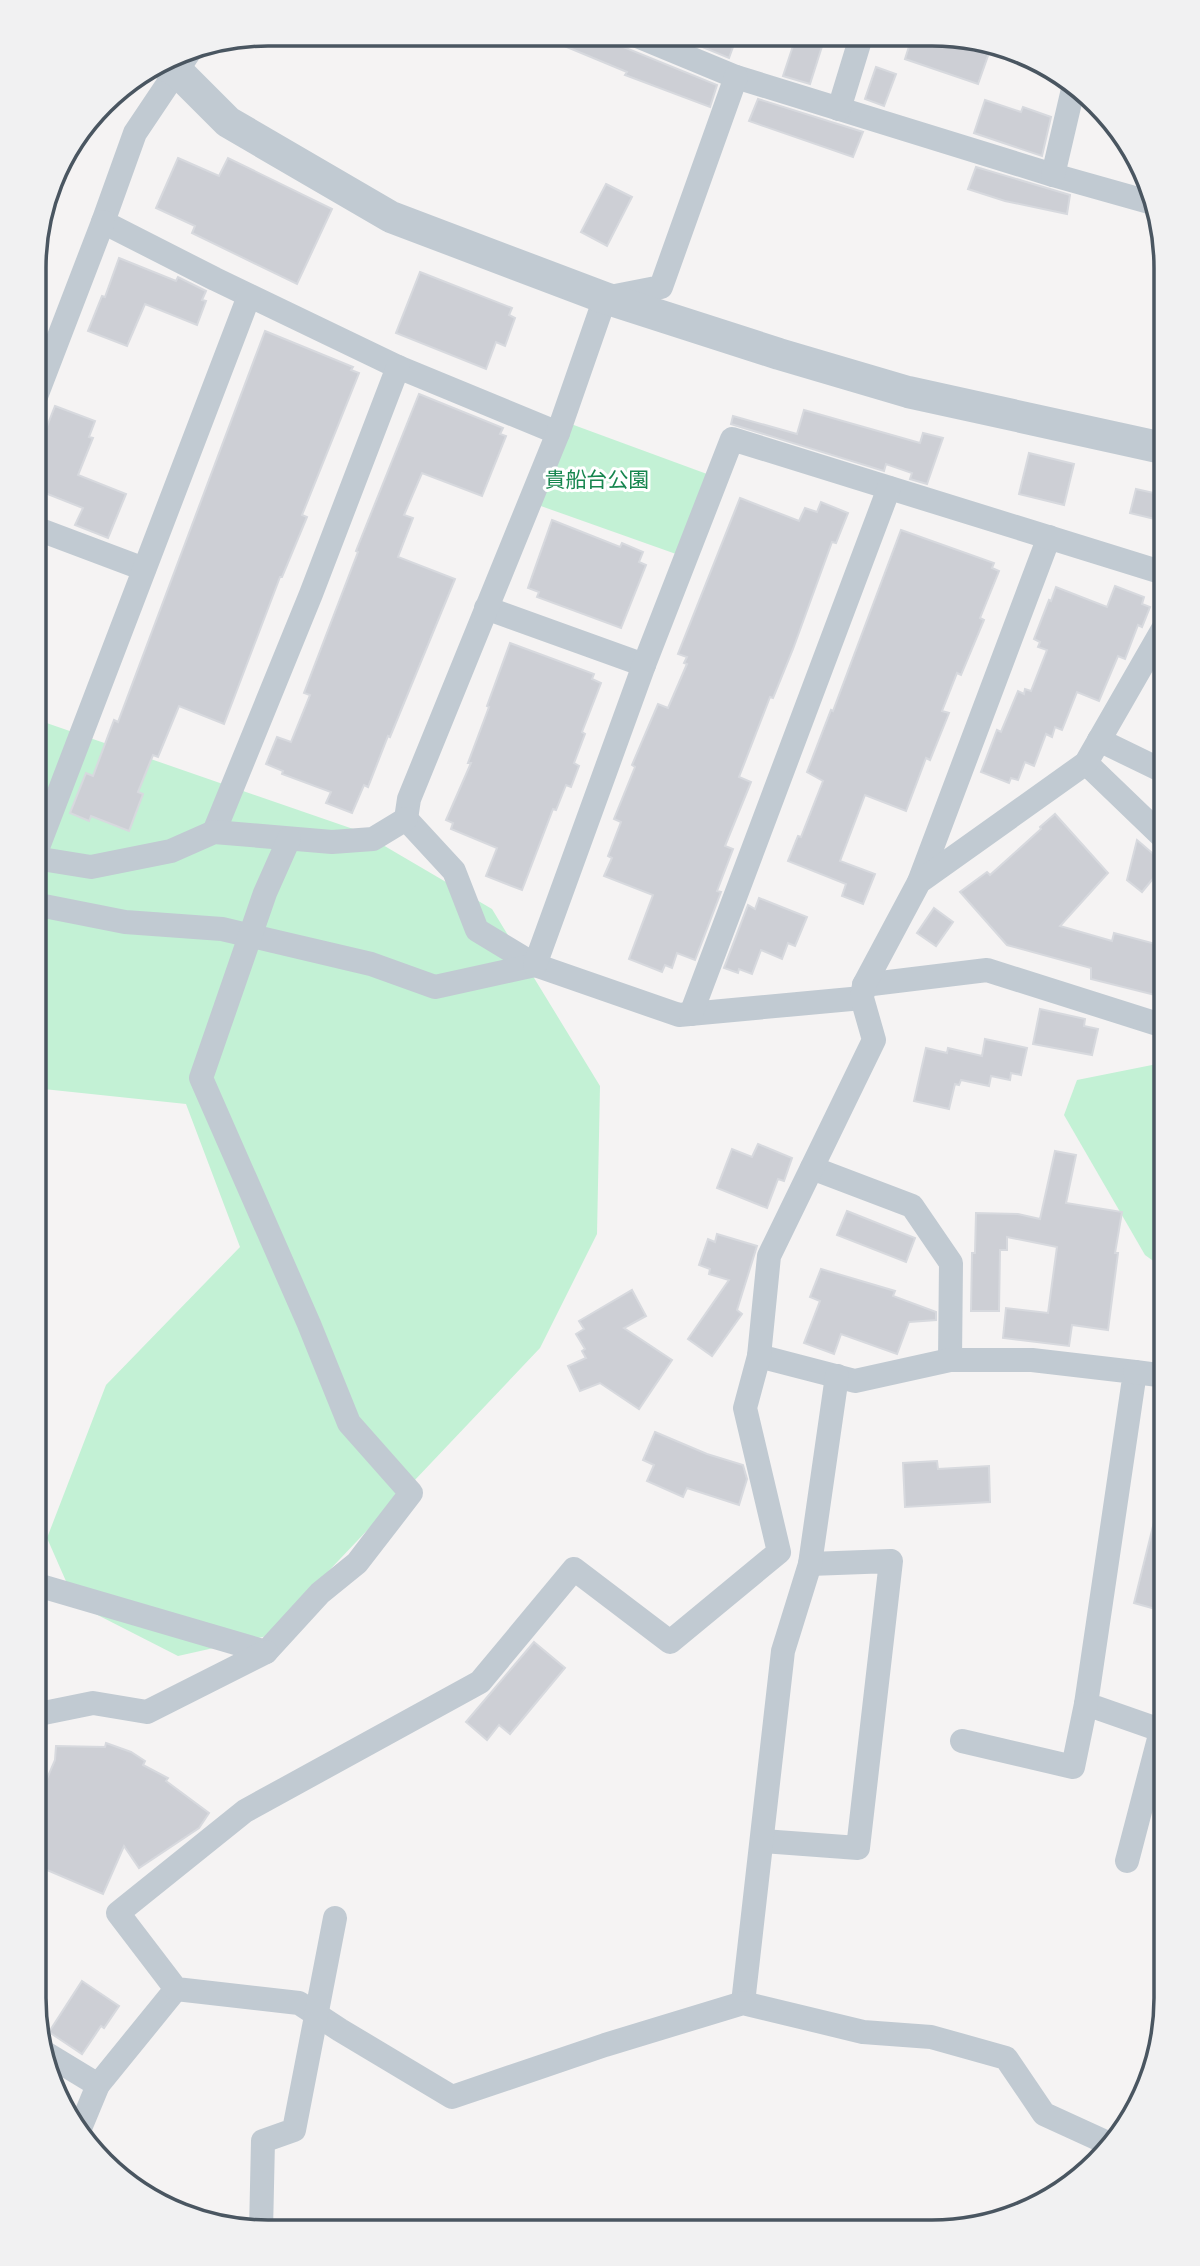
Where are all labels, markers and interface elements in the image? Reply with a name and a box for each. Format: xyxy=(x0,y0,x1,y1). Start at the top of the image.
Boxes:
park label: 貴船台公園 xyxy=(545,467,650,493)

